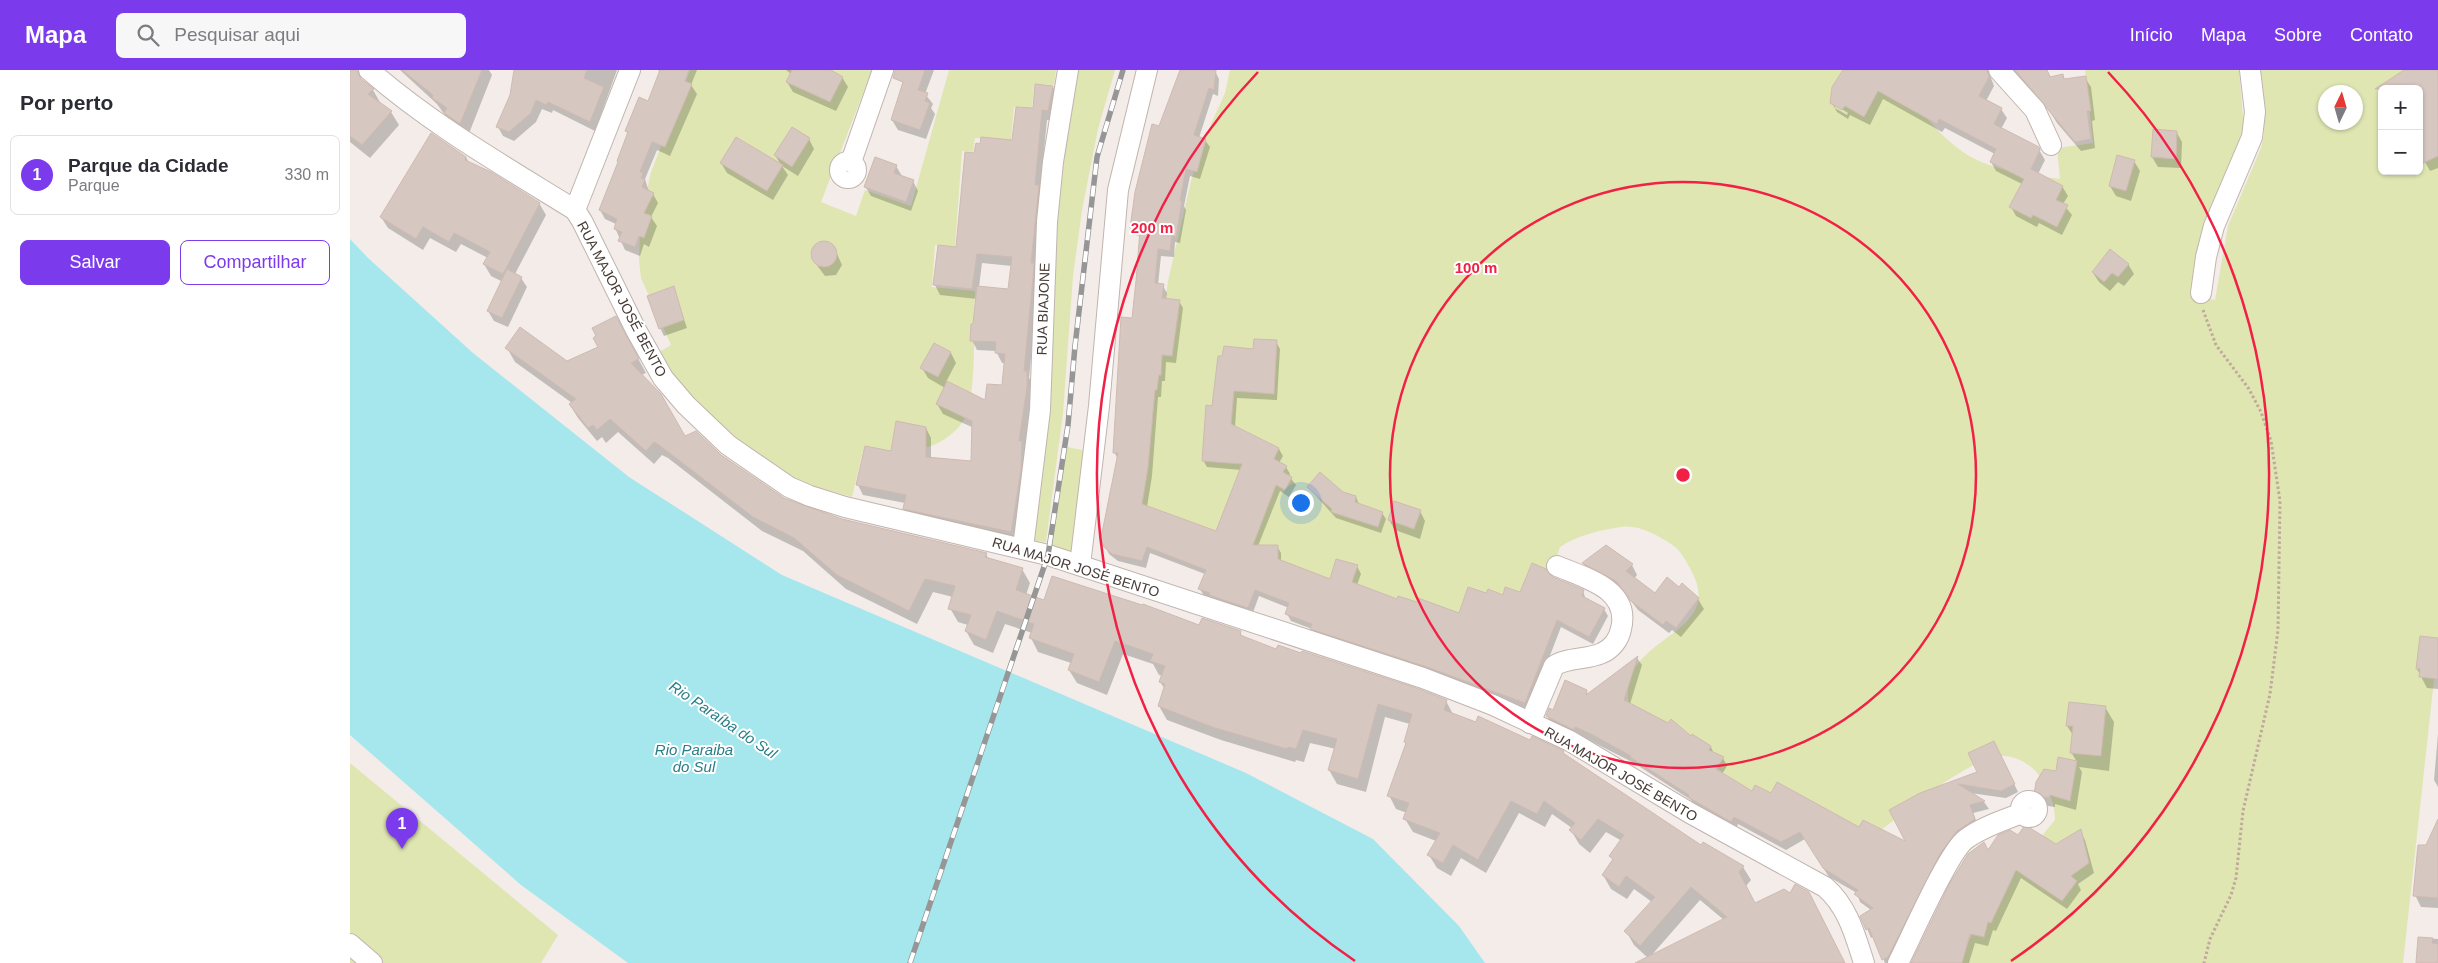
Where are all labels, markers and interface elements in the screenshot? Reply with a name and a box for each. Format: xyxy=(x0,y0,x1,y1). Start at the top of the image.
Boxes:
search box xyxy=(116,13,466,58)
text: Mapa xyxy=(25,21,86,48)
icon: search xyxy=(134,21,162,49)
text: Pesquisar aqui xyxy=(174,24,300,45)
text: Início xyxy=(2130,25,2173,45)
text: Mapa xyxy=(2201,25,2246,45)
text: Sobre xyxy=(2274,25,2322,45)
text: Contato xyxy=(2350,25,2413,45)
north arrow xyxy=(2318,85,2363,130)
map controls xyxy=(2378,85,2423,175)
button: + xyxy=(2378,85,2423,130)
text: Por perto xyxy=(20,91,113,114)
button: − xyxy=(2378,130,2423,175)
text: Parque da Cidade xyxy=(68,155,229,176)
text: 1 xyxy=(33,166,41,183)
text: 330 m xyxy=(285,166,329,183)
text: Parque xyxy=(68,177,120,194)
street label: RUA MAJOR JOSÉ BENTO xyxy=(574,218,670,380)
text: 200 m xyxy=(1131,219,1173,236)
button: Salvar xyxy=(20,240,170,285)
button: Compartilhar xyxy=(180,240,330,285)
text: 100 m xyxy=(1455,259,1497,276)
street label: RUA BIAJONE xyxy=(1033,262,1053,356)
centre of rings xyxy=(1674,466,1692,484)
your location xyxy=(1288,490,1314,516)
street label: RUA MAJOR JOSÉ BENTO xyxy=(990,534,1162,600)
water label: Rio Paraíba do Sul xyxy=(666,677,781,762)
street label: RUA MAJOR JOSÉ BENTO xyxy=(1542,724,1700,824)
water label: Rio Paraiba do Sul xyxy=(655,741,733,775)
pin: 1 xyxy=(386,808,418,849)

